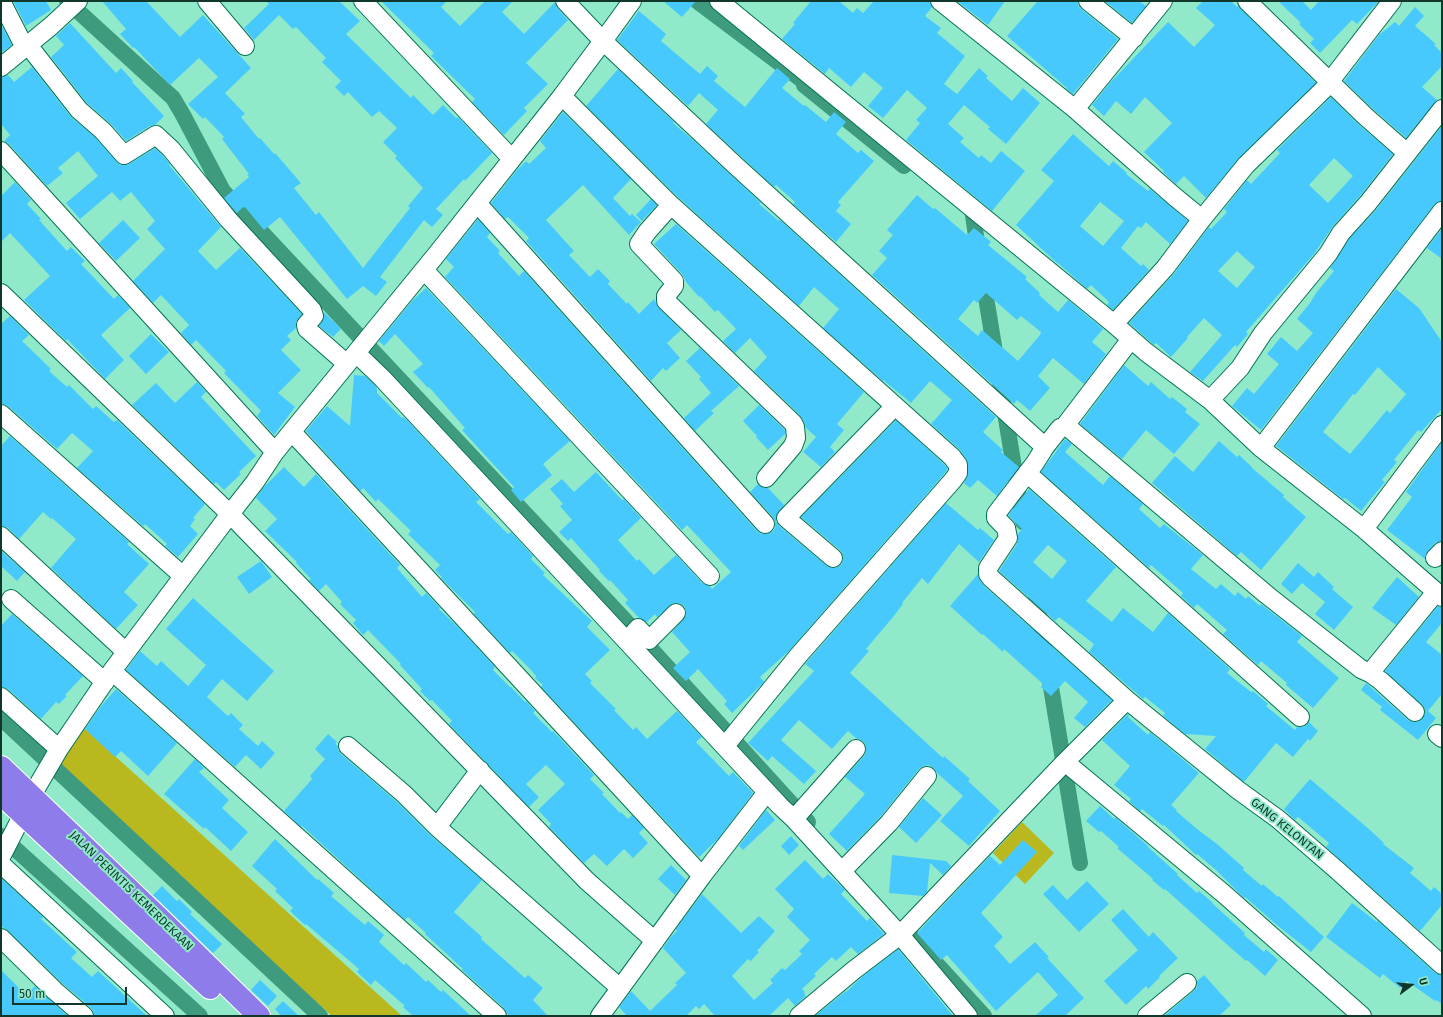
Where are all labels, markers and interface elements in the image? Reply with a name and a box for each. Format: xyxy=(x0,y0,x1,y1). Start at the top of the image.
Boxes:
street label: GANG KELONTAN xyxy=(1248,795,1326,863)
street label: JALAN PERINTIS KEMERDEKAAN xyxy=(66,828,196,954)
north arrow xyxy=(1391,965,1431,1005)
text: U xyxy=(1416,976,1430,987)
scale bar xyxy=(14,979,129,1005)
text: 50 m xyxy=(19,987,45,1001)

